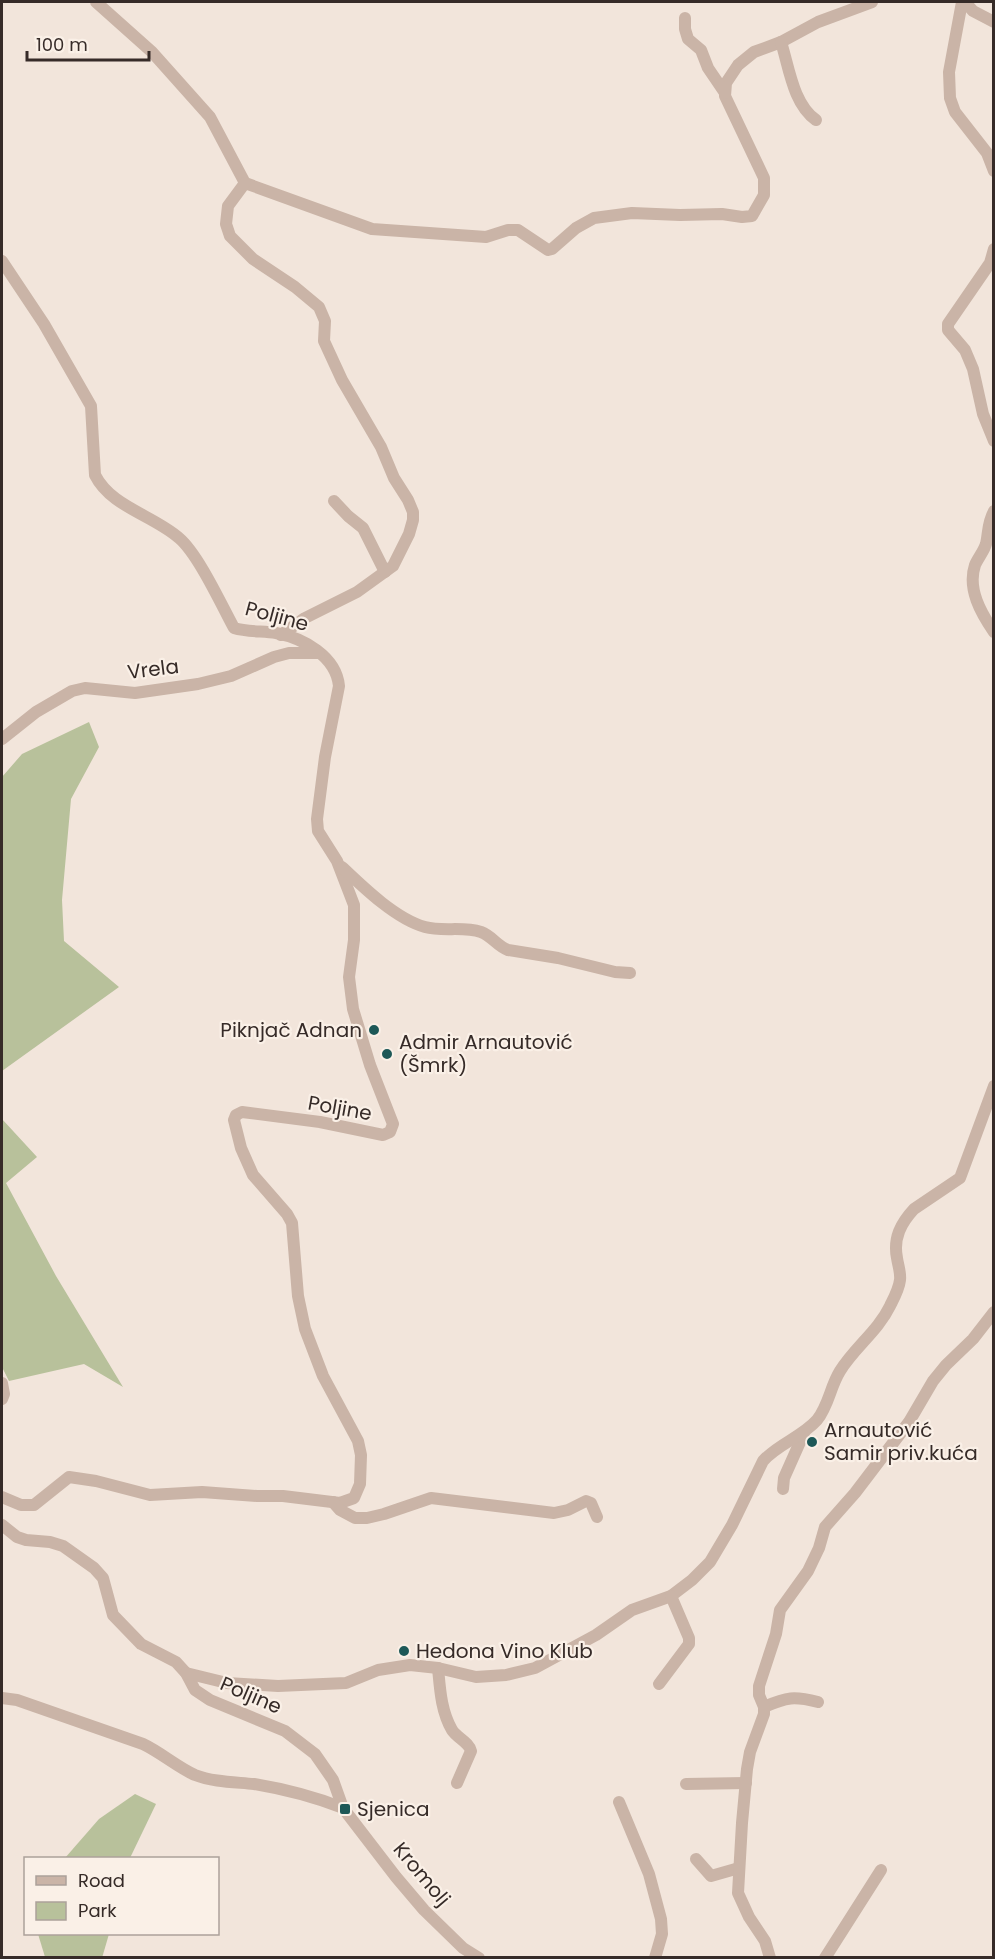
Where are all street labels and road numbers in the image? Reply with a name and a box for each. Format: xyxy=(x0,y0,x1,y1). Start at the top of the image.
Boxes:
street label: Poljine xyxy=(242,594,312,638)
street label: Vrela xyxy=(126,652,180,686)
street label: Poljine xyxy=(306,1089,374,1127)
street label: Poljine xyxy=(216,1670,286,1720)
street label: Kromolj xyxy=(387,1836,457,1912)

